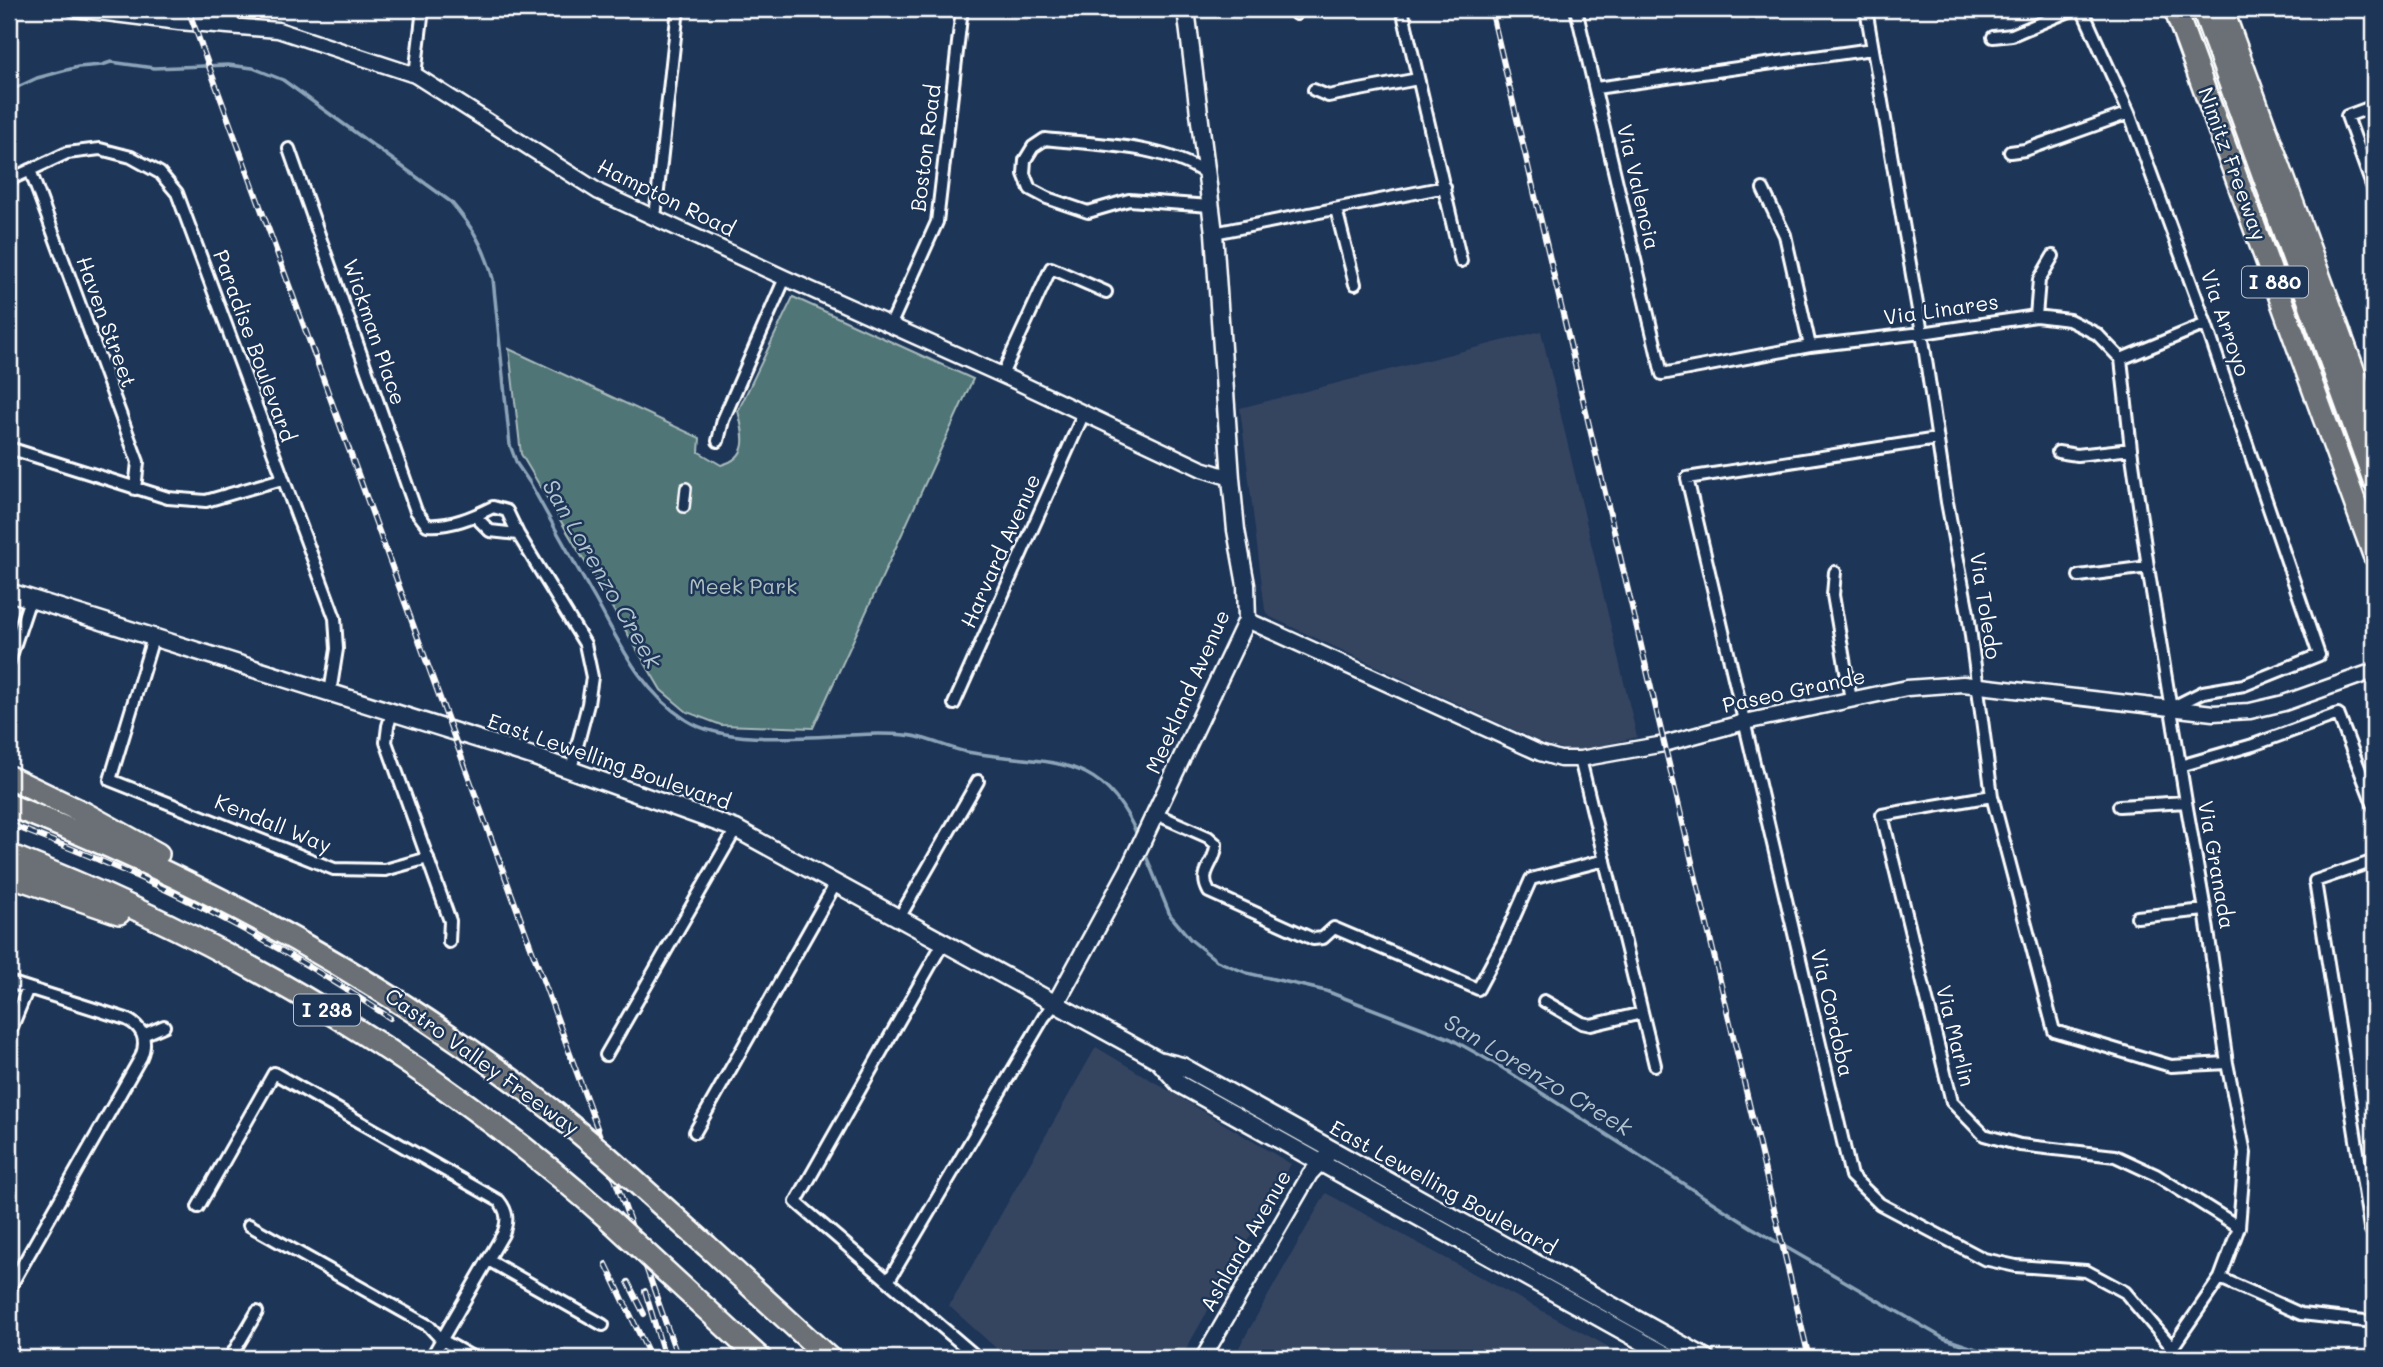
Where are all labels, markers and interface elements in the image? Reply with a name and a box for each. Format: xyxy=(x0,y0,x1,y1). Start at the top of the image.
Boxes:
street label: Boston Road xyxy=(903,83,946,213)
street label: Nimitz Freeway xyxy=(2193,83,2274,244)
street label: Via Valencia xyxy=(1612,121,1667,252)
street label: Hampton Road xyxy=(593,152,740,242)
street label: Paradise Boulevard xyxy=(208,246,303,445)
street label: Haven Street xyxy=(71,252,144,391)
street label: Wickman Place xyxy=(338,255,413,408)
street label: Via Arroyo xyxy=(2196,266,2257,379)
road number: I 880 xyxy=(2242,266,2308,298)
street label: Via Linares xyxy=(1882,287,2000,330)
street label: Harvard Avenue xyxy=(954,469,1046,632)
water label: San Lorenzo Creek xyxy=(536,473,670,674)
street label: Via Toledo xyxy=(1965,550,2008,661)
park label: Meek Park xyxy=(689,572,797,599)
street label: Meekland Avenue xyxy=(1138,605,1235,778)
street label: Paseo Grande xyxy=(1720,661,1868,718)
street label: East Lewelling Boulevard xyxy=(484,706,735,815)
street label: Kendall Way xyxy=(211,787,336,858)
street label: Via Granada xyxy=(2193,798,2242,931)
street label: Via Cordoba xyxy=(1806,946,1861,1079)
street label: Castro Valley Freeway xyxy=(380,981,585,1140)
street label: Via Marlin xyxy=(1931,982,1982,1089)
road number: I 238 xyxy=(294,994,360,1026)
water label: San Lorenzo Creek xyxy=(1439,1006,1639,1143)
street label: East Lewelling Boulevard xyxy=(1325,1113,1562,1260)
street label: Ashland Avenue xyxy=(1193,1165,1296,1316)

